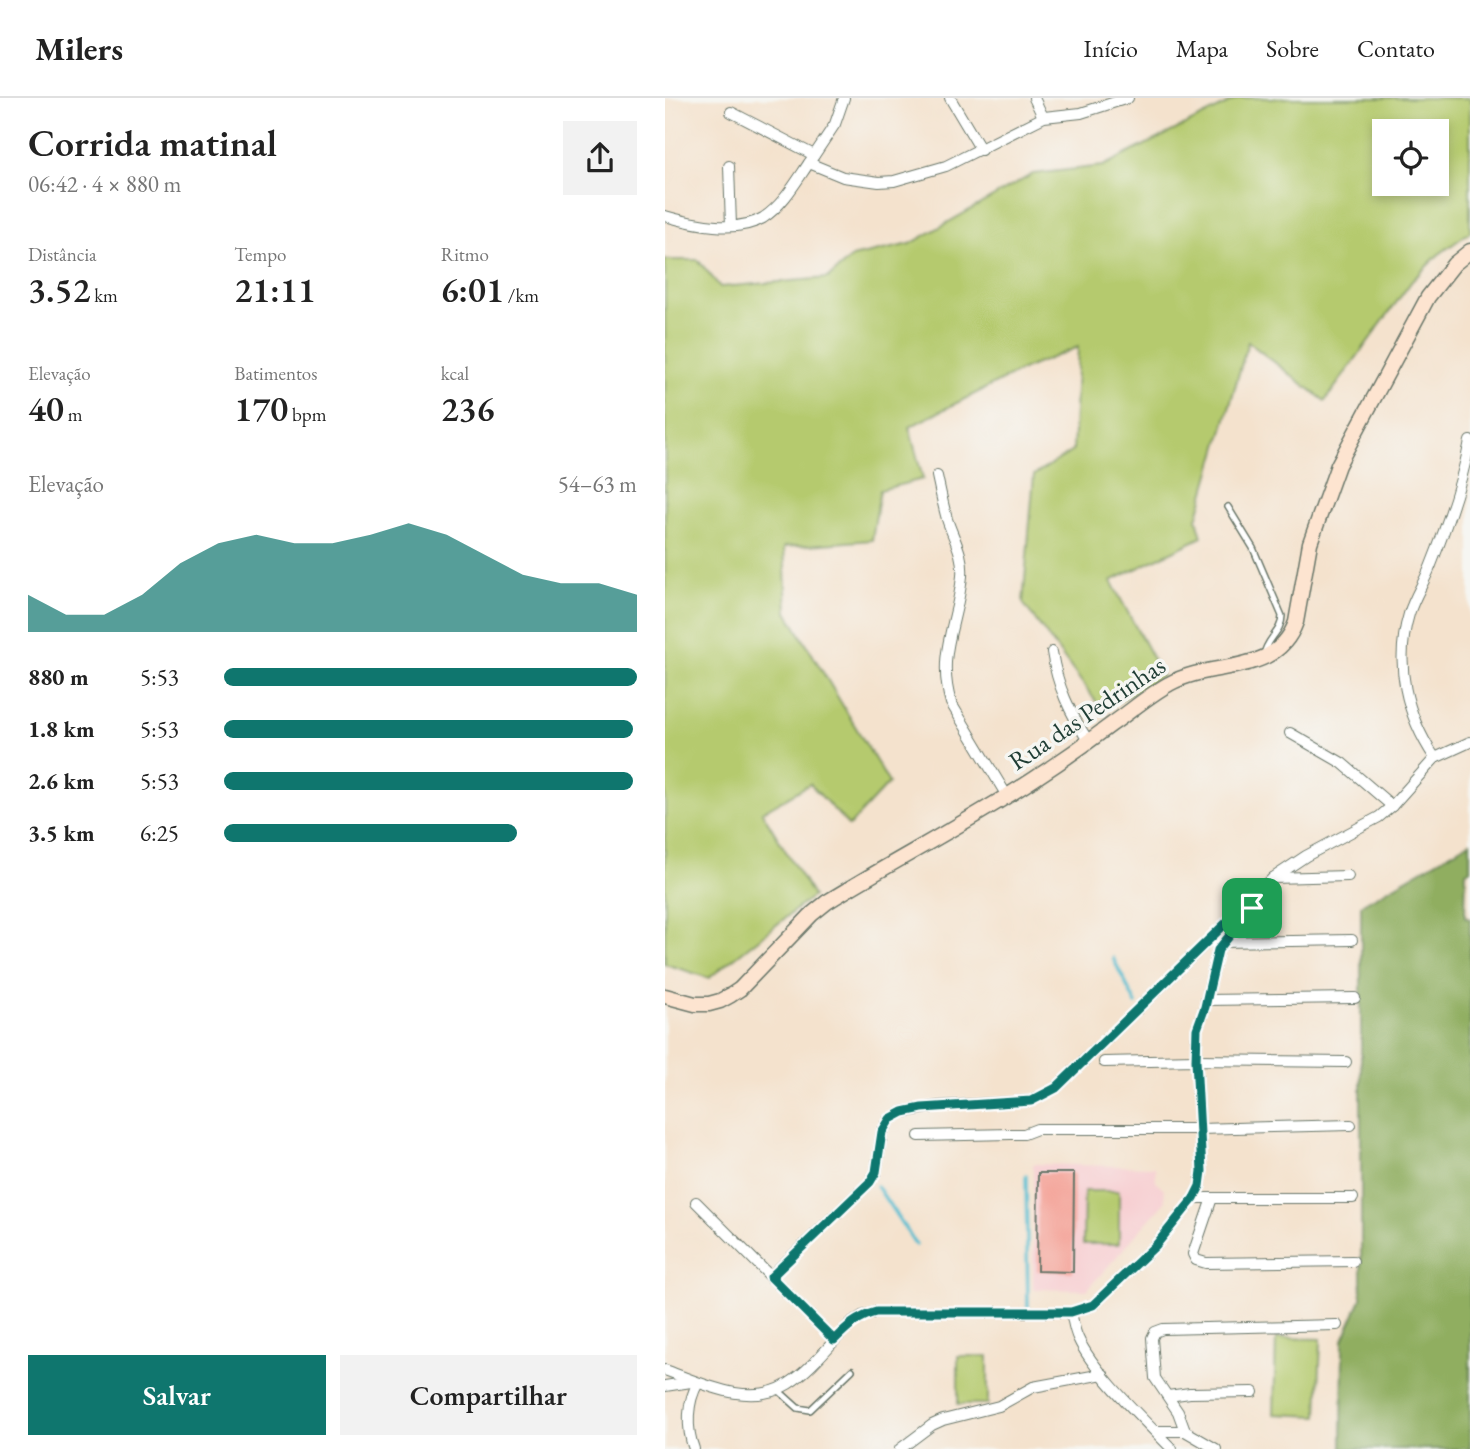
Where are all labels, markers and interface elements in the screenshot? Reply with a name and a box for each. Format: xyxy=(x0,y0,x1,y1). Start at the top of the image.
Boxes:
text: Milers xyxy=(35,27,123,70)
text: Início xyxy=(1084,33,1138,64)
text: Mapa xyxy=(1176,33,1228,64)
text: Sobre xyxy=(1266,33,1319,64)
text: Contato xyxy=(1357,33,1435,64)
text: Corrida matinal xyxy=(28,118,277,167)
map controls xyxy=(1372,119,1449,196)
button: locate xyxy=(1372,119,1449,196)
button: share xyxy=(563,121,637,195)
text: 06:42 · 4 × 880 m xyxy=(28,169,181,199)
text: Distância xyxy=(28,242,97,267)
text: Tempo xyxy=(234,242,287,267)
text: Ritmo xyxy=(441,242,489,267)
text: 3.52 xyxy=(28,267,90,312)
text: 21:11 xyxy=(234,267,316,312)
text: 6:01 xyxy=(441,267,504,312)
text: km xyxy=(90,283,118,308)
text: /km xyxy=(504,283,539,308)
text: Elevação xyxy=(28,361,91,386)
text: Batimentos xyxy=(234,361,317,386)
text: kcal xyxy=(441,361,469,386)
text: 40 xyxy=(28,386,64,431)
text: 170 xyxy=(234,386,288,431)
text: 236 xyxy=(441,386,495,431)
text: m xyxy=(64,402,83,427)
text: bpm xyxy=(288,402,326,427)
text: Elevação xyxy=(28,469,104,499)
text: 54–63 m xyxy=(558,469,637,499)
street label: Rua das Pedrinhas xyxy=(1002,648,1172,778)
text: 880 m xyxy=(28,662,89,692)
text: 5:53 xyxy=(140,662,179,692)
text: 1.8 km xyxy=(28,714,95,744)
text: 5:53 xyxy=(140,714,179,744)
text: 2.6 km xyxy=(28,766,95,796)
text: 5:53 xyxy=(140,766,179,796)
text: 3.5 km xyxy=(28,818,95,848)
text: 6:25 xyxy=(140,818,179,848)
pin xyxy=(1222,878,1282,938)
icon: arrive xyxy=(1233,889,1271,927)
button: Salvar xyxy=(28,1355,326,1435)
button: Compartilhar xyxy=(340,1355,637,1435)

